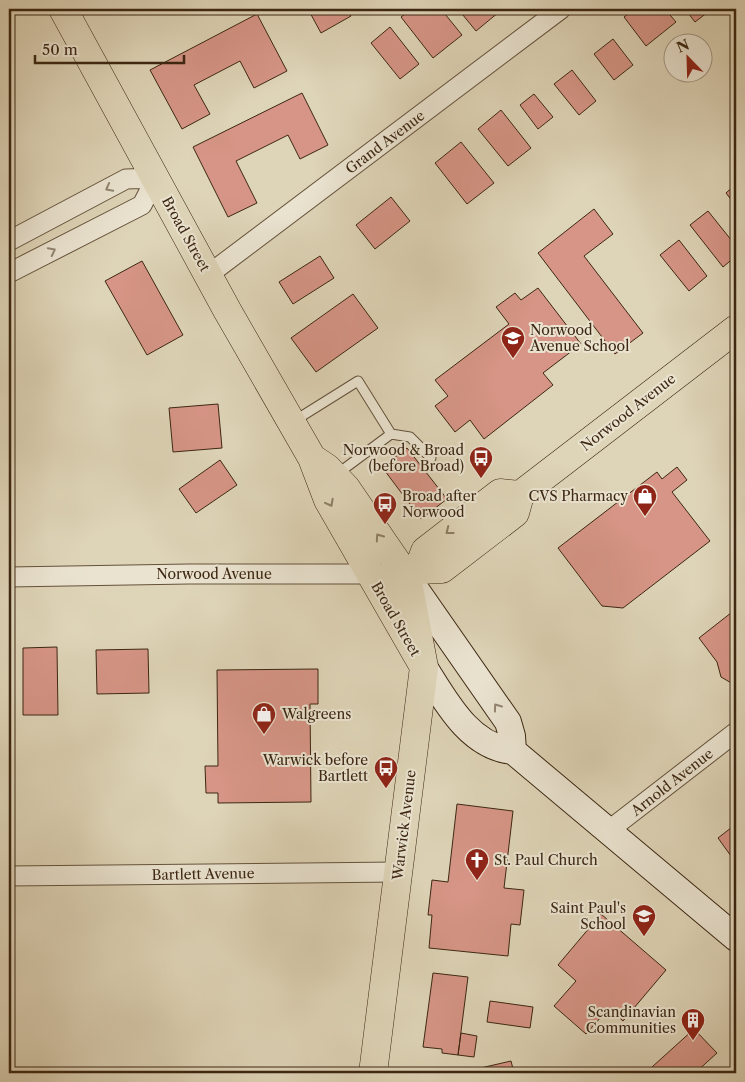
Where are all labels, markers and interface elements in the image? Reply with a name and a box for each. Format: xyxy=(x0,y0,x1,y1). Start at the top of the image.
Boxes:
scale bar xyxy=(35,32,184,64)
north arrow xyxy=(662,32,712,82)
text: N xyxy=(674,35,692,57)
text: 50 m xyxy=(42,40,78,59)
street label: Grand Avenue xyxy=(342,106,428,178)
one-way arrow xyxy=(105,182,114,192)
street label: Broad Street xyxy=(158,193,214,275)
one-way arrow xyxy=(47,247,56,257)
place label: Norwood Avenue School xyxy=(529,321,629,355)
school or university icon: Norwood Avenue School xyxy=(500,325,526,359)
street label: Norwood Avenue xyxy=(577,369,679,455)
place label: Norwood & Broad (before Broad) xyxy=(343,441,464,475)
bus stop icon: Norwood & Broad (before Broad) xyxy=(468,445,494,479)
shop icon: CVS Pharmacy xyxy=(632,483,658,517)
place label: Broad after Norwood xyxy=(402,487,477,521)
place label: CVS Pharmacy xyxy=(529,487,628,505)
bus stop icon: Broad after Norwood xyxy=(372,491,398,525)
one-way arrow xyxy=(324,498,334,507)
one-way arrow xyxy=(446,526,455,534)
one-way arrow xyxy=(376,533,385,543)
street label: Norwood Avenue xyxy=(156,565,272,583)
street label: Broad Street xyxy=(367,578,425,660)
shop icon: Walgreens xyxy=(251,701,277,735)
one-way arrow xyxy=(494,704,502,713)
place label: Walgreens xyxy=(281,705,351,723)
street label: Arnold Avenue xyxy=(627,744,717,820)
place label: Warwick before Bartlett xyxy=(262,751,368,785)
bus stop icon: Warwick before Bartlett xyxy=(373,755,399,789)
street label: Warwick Avenue xyxy=(388,769,420,882)
church icon: St. Paul Church xyxy=(464,847,490,881)
place label: St. Paul Church xyxy=(494,851,598,869)
street label: Bartlett Avenue xyxy=(151,864,255,884)
place label: Saint Paul's School xyxy=(550,899,626,933)
school or university icon: Saint Paul's School xyxy=(631,903,657,937)
place label: Scandinavian Communities xyxy=(586,1003,676,1037)
building icon: Scandinavian Communities xyxy=(680,1007,706,1041)

